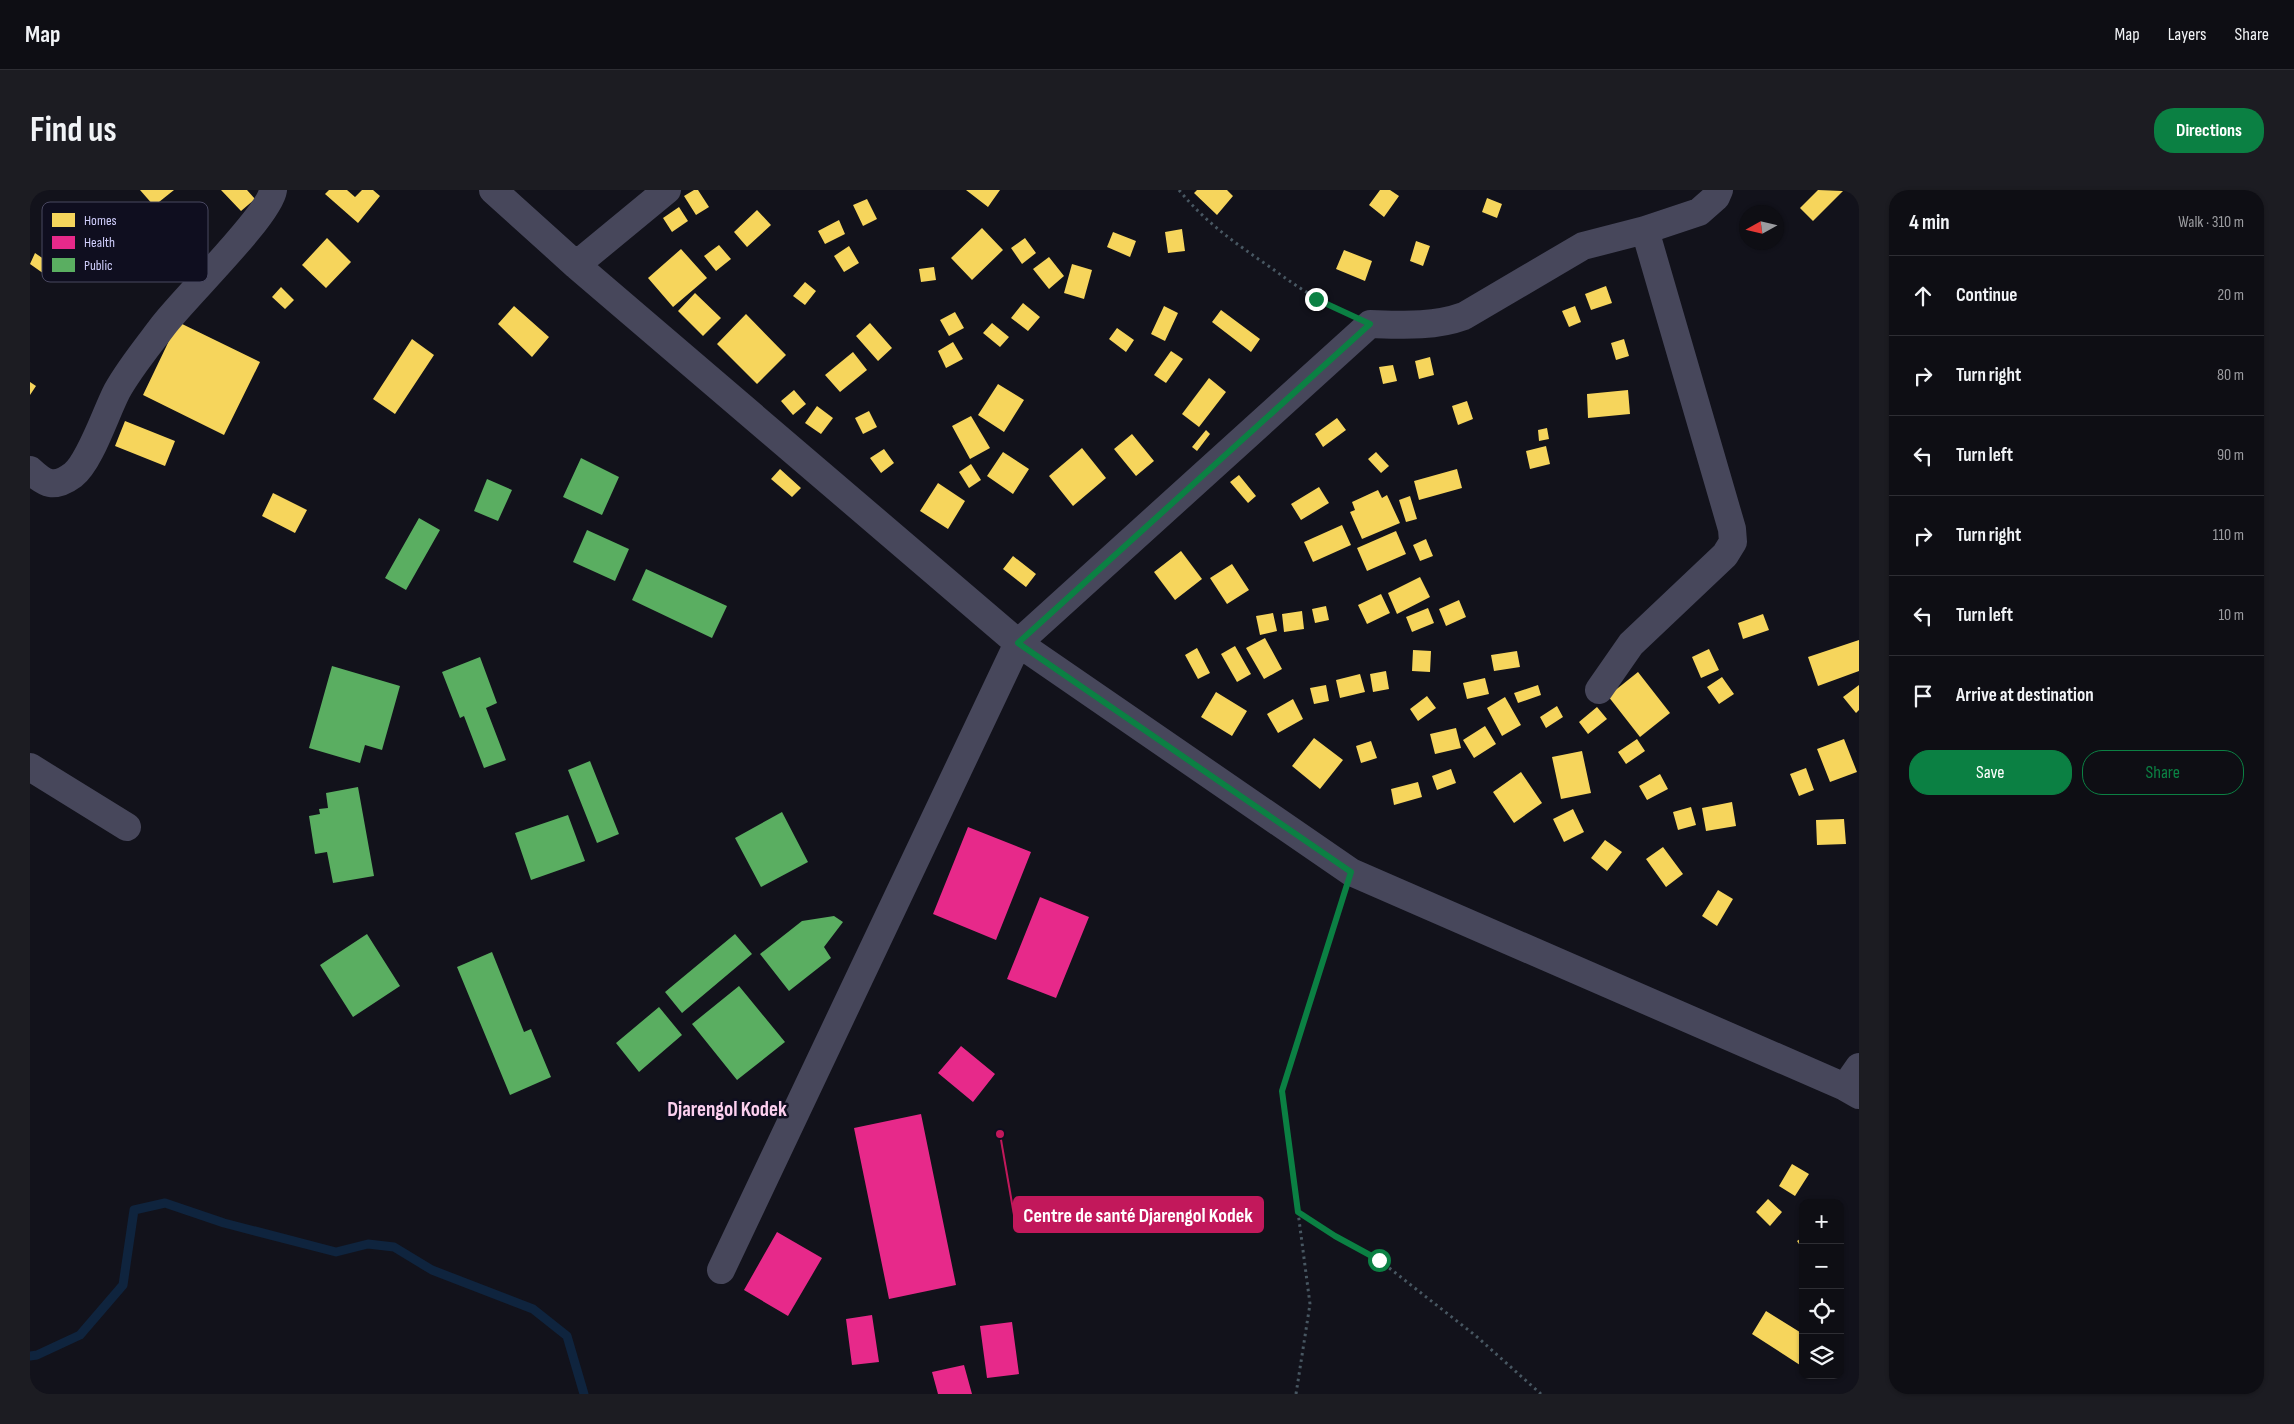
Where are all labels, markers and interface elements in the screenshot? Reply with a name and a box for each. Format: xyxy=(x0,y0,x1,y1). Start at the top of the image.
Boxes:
text: Map xyxy=(25,20,60,49)
text: Map xyxy=(2115,24,2140,45)
text: Layers xyxy=(2168,24,2207,45)
text: Share xyxy=(2235,24,2269,45)
button: Directions xyxy=(2154,108,2264,153)
text: Find us xyxy=(30,109,117,152)
legend xyxy=(42,202,208,282)
north arrow xyxy=(1739,205,1784,250)
text: 4 min xyxy=(1909,210,1950,235)
text: Homes xyxy=(84,212,117,229)
text: Walk · 310 m xyxy=(2178,213,2244,232)
text: Health xyxy=(84,234,115,251)
text: Public xyxy=(84,257,113,274)
icon: ahead xyxy=(1909,282,1937,310)
text: Continue xyxy=(1956,284,2017,307)
text: 20 m xyxy=(2217,286,2244,305)
route end xyxy=(1305,288,1328,311)
icon: right xyxy=(1909,362,1937,390)
text: Turn right xyxy=(1956,364,2021,387)
text: 80 m xyxy=(2217,366,2244,385)
icon: left xyxy=(1909,442,1937,470)
text: Turn left xyxy=(1956,444,2013,467)
text: 90 m xyxy=(2217,446,2244,465)
icon: right xyxy=(1909,522,1937,550)
text: Turn right xyxy=(1956,524,2021,547)
text: 110 m xyxy=(2213,526,2244,545)
icon: left xyxy=(1909,602,1937,630)
text: Turn left xyxy=(1956,604,2013,627)
text: 10 m xyxy=(2218,606,2244,625)
icon: arrive xyxy=(1909,682,1937,710)
text: Arrive at destination xyxy=(1956,684,2094,707)
button: Save xyxy=(1909,750,2072,795)
button: Share xyxy=(2082,750,2244,795)
district label: Djarengol Kodek xyxy=(667,1097,787,1122)
callout: Centre de santé Djarengol Kodek xyxy=(1014,1197,1263,1232)
map controls xyxy=(1799,1199,1844,1379)
button: + xyxy=(1799,1199,1844,1244)
text: Centre de santé Djarengol Kodek xyxy=(1023,1204,1253,1228)
button: − xyxy=(1799,1244,1844,1289)
route start xyxy=(1368,1249,1391,1272)
button: locate xyxy=(1799,1289,1844,1334)
button: layers xyxy=(1799,1334,1844,1379)

